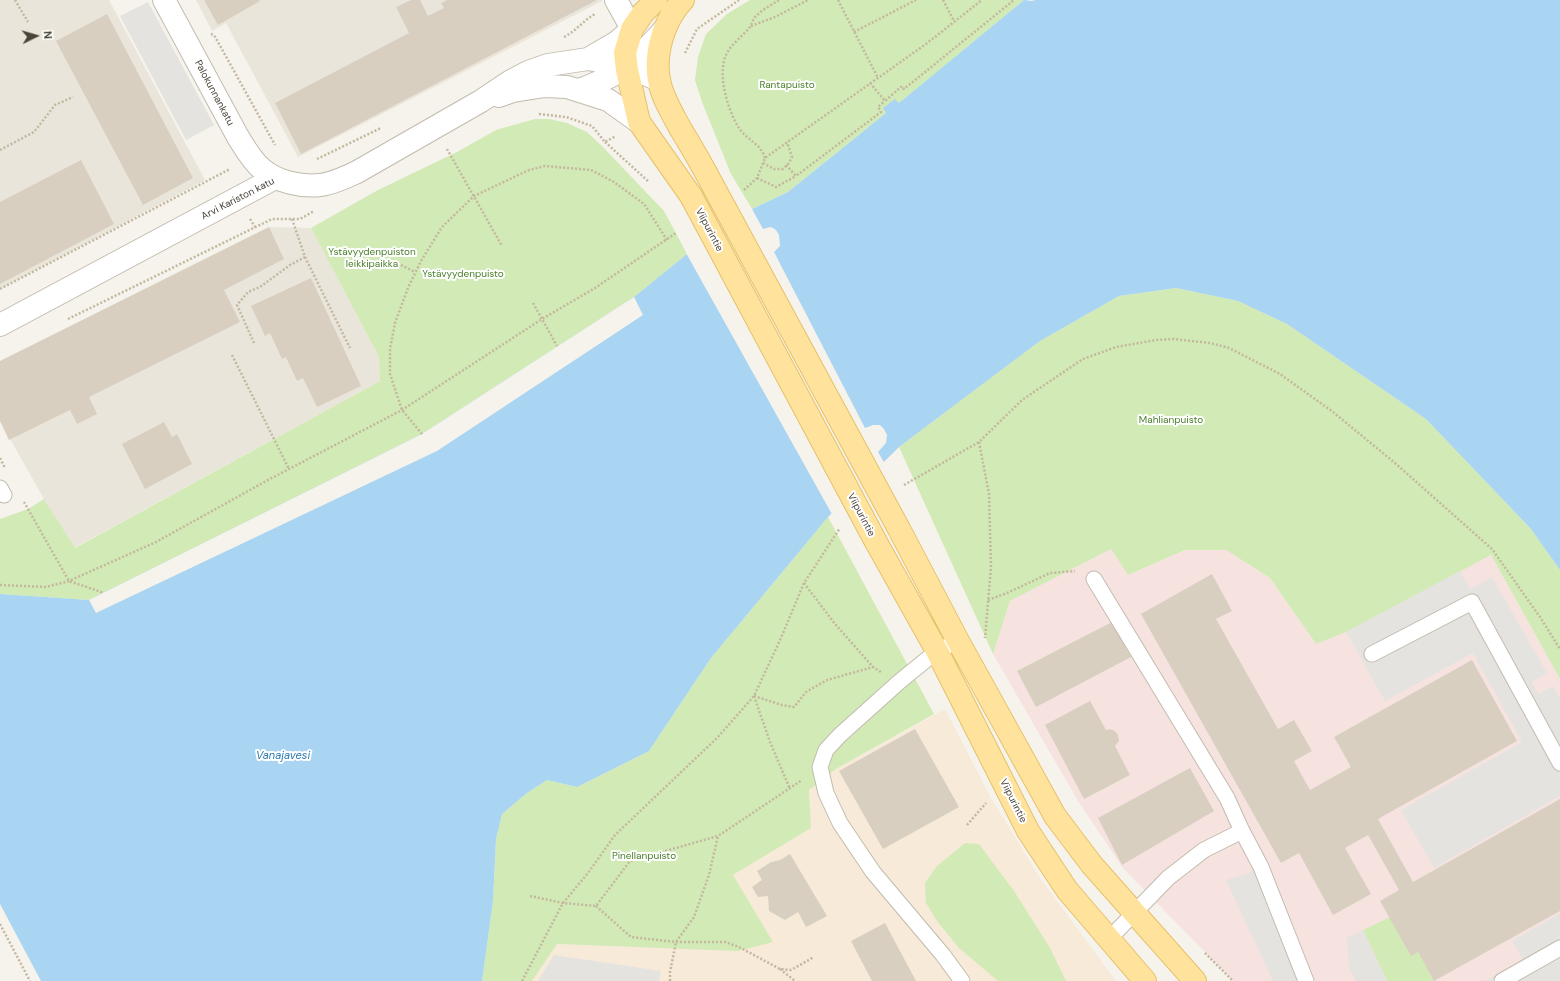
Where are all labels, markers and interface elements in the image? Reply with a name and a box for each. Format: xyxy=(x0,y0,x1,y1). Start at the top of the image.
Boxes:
north arrow xyxy=(16,16,56,56)
text: N xyxy=(41,30,55,40)
street label: Palokunnankatu xyxy=(192,58,236,128)
park label: Rantapuisto xyxy=(759,79,815,91)
street label: Arvi Kariston katu xyxy=(199,175,277,223)
street label: Viipurintie xyxy=(693,206,725,254)
park label: Ystävyydenpuiston leikkipaikka xyxy=(328,246,416,270)
park label: Ystävyydenpuisto xyxy=(422,268,504,280)
park label: Mahlianpuisto xyxy=(1139,414,1203,426)
street label: Viipurintie xyxy=(845,491,877,539)
water label: Vanajavesi xyxy=(256,749,310,763)
street label: Viipurintie xyxy=(997,777,1029,825)
park label: Pinellanpuisto xyxy=(612,850,676,862)

